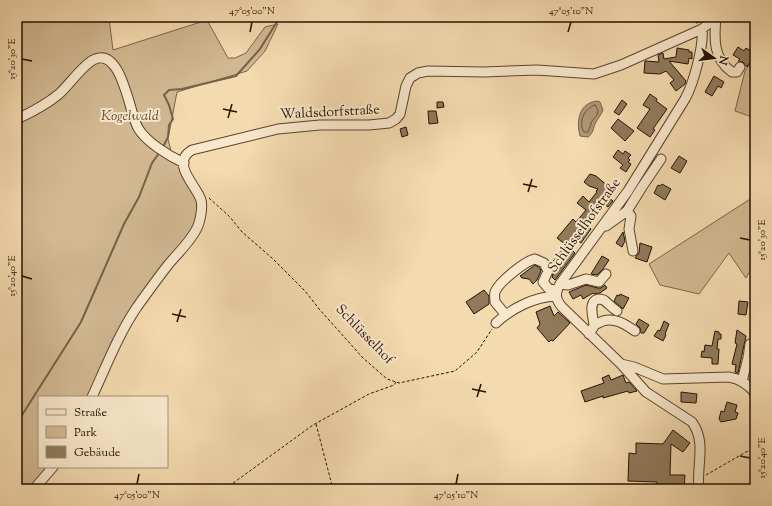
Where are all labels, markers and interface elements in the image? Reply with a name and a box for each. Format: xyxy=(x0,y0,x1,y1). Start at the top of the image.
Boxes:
text: 47°05'00"N xyxy=(229,4,275,19)
text: 47°05'10"N xyxy=(549,4,593,19)
north arrow xyxy=(694,38,734,78)
text: 15°20'30"E xyxy=(5,39,20,79)
text: N xyxy=(714,53,732,67)
street label: Waldsdorfstraße xyxy=(280,100,380,126)
park label: Kogelwald xyxy=(101,107,159,127)
street label: Schlüsselhofstraße xyxy=(544,175,626,277)
text: 15°20'30"E xyxy=(755,220,770,260)
text: 15°20'40"E xyxy=(5,256,20,296)
street label: Schlüsselhof xyxy=(330,301,399,370)
legend xyxy=(38,396,168,468)
text: Straße xyxy=(74,404,108,422)
text: Park xyxy=(74,424,97,442)
text: 15°20'40"E xyxy=(755,438,770,478)
text: Gebäude xyxy=(74,444,121,462)
text: 47°05'00"N xyxy=(114,488,160,503)
text: 47°05'10"N xyxy=(434,488,478,503)

